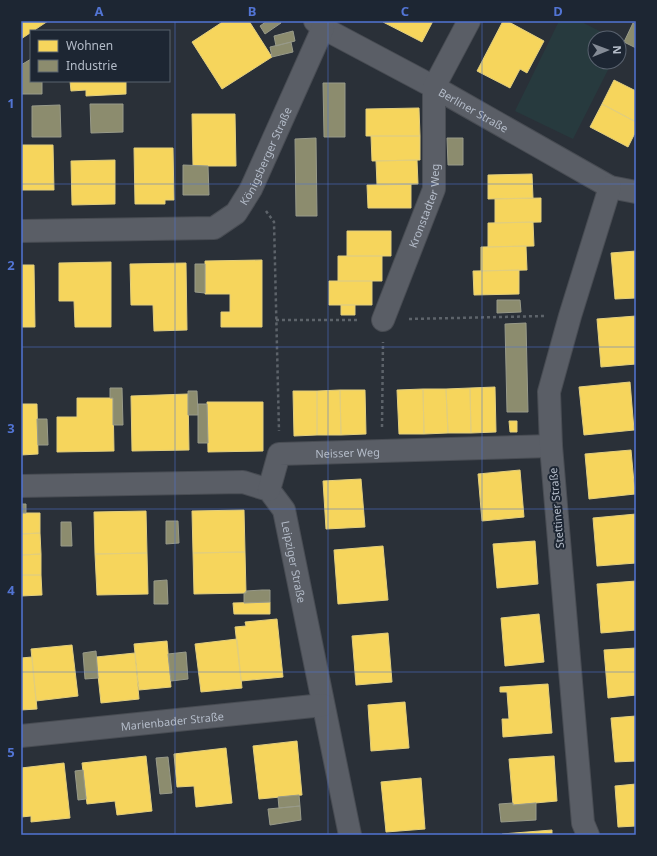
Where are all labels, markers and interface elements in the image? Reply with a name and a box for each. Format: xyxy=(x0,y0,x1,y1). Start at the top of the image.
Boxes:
text: A xyxy=(95,2,104,20)
text: B xyxy=(248,2,256,20)
text: C xyxy=(401,2,409,20)
text: D xyxy=(553,2,563,20)
legend xyxy=(30,30,170,82)
north arrow xyxy=(587,30,627,70)
text: Wohnen xyxy=(66,37,113,54)
text: N xyxy=(610,45,625,54)
text: Industrie xyxy=(66,57,117,74)
street label: Berliner Straße xyxy=(436,84,511,135)
text: 1 xyxy=(7,94,15,112)
street label: Königsberger Straße xyxy=(235,104,294,208)
street label: Kronstadter Weg xyxy=(404,164,442,250)
text: 2 xyxy=(7,256,15,274)
text: 3 xyxy=(7,419,15,437)
street label: Neisser Weg xyxy=(315,444,380,460)
street label: Stettiner Straße xyxy=(545,467,567,549)
street label: Leipziger Straße xyxy=(279,519,310,604)
text: 4 xyxy=(7,581,15,599)
street label: Marienbader Straße xyxy=(120,708,225,733)
text: 5 xyxy=(7,743,15,761)

